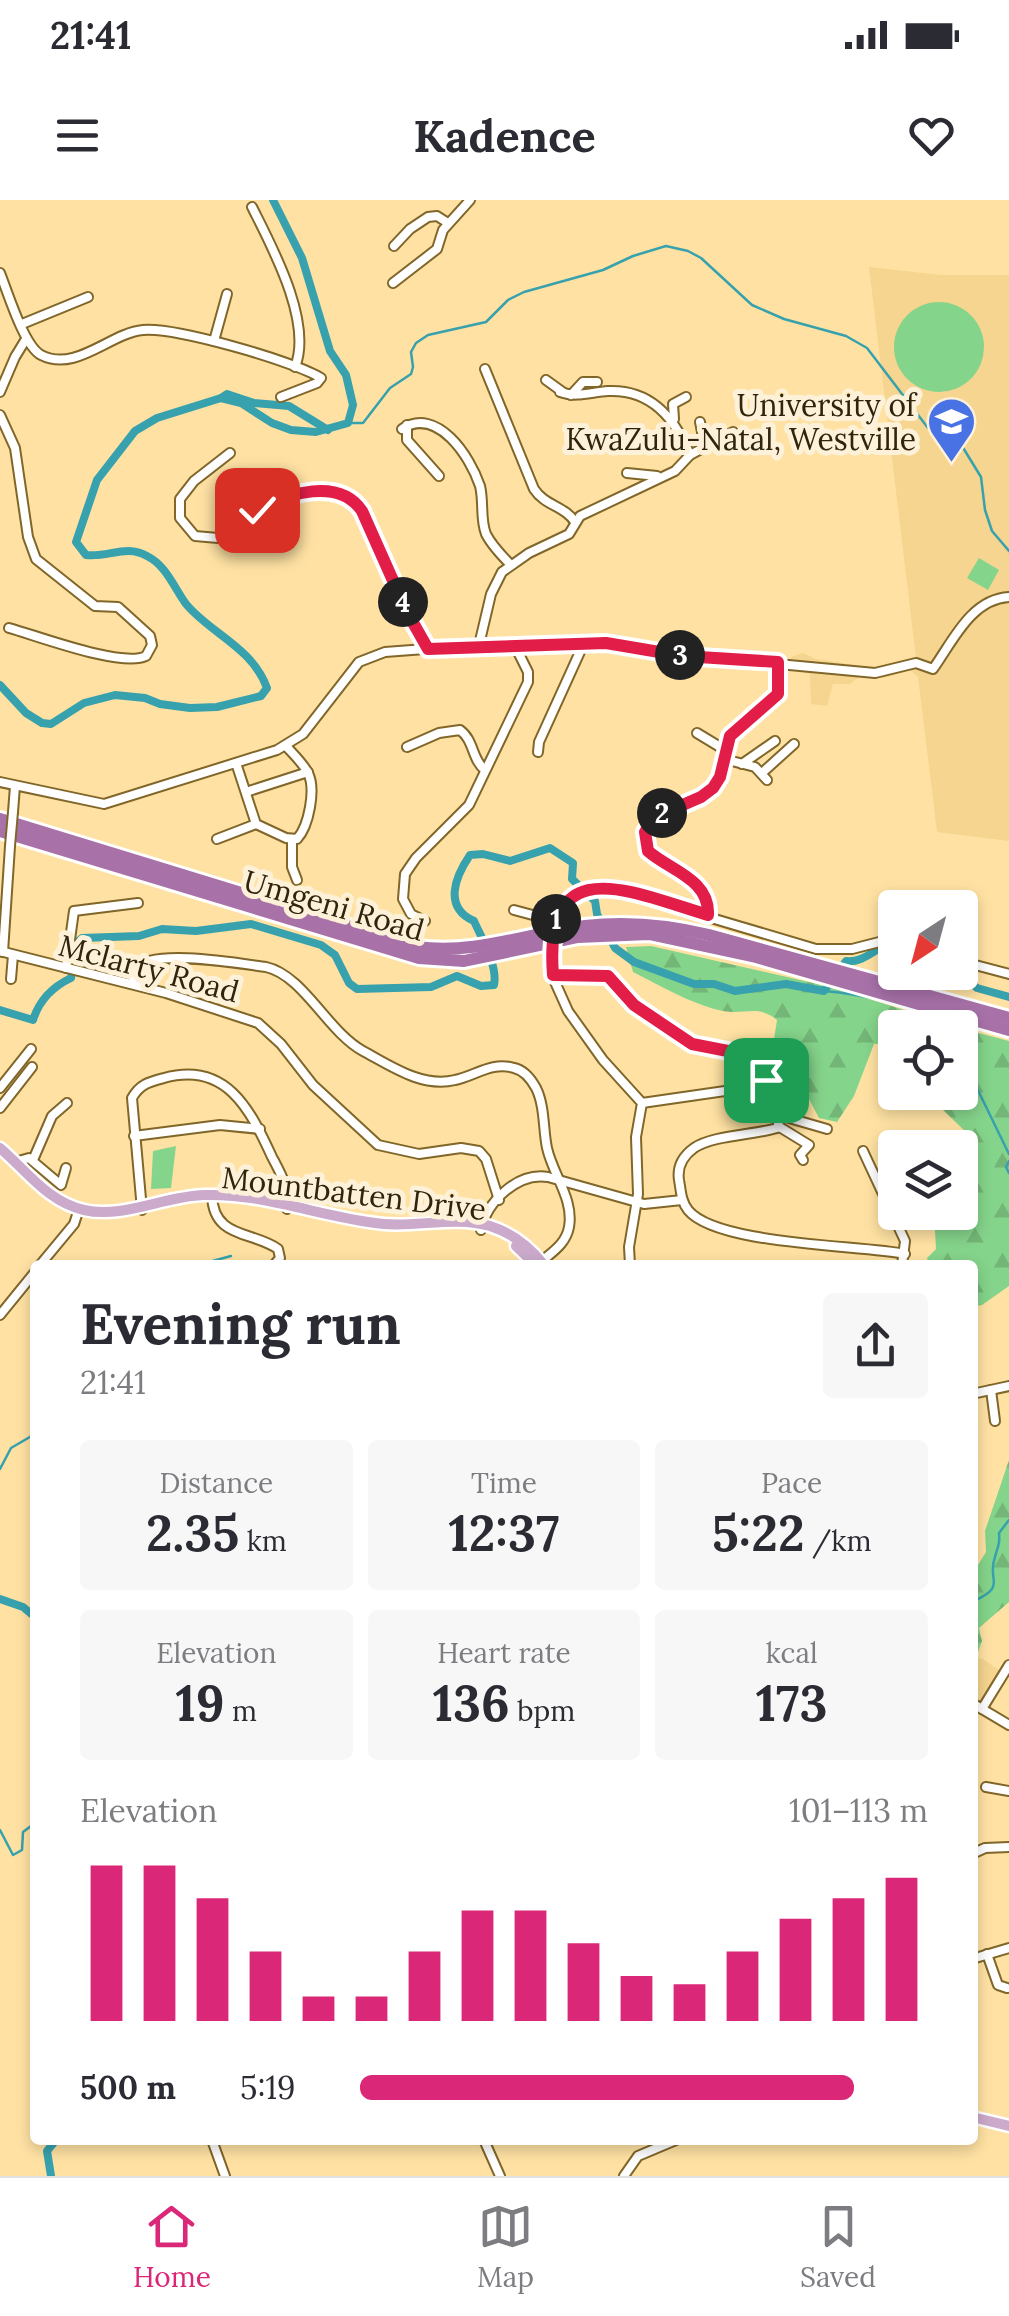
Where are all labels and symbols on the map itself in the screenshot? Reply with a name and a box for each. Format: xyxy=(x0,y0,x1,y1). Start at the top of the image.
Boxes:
place label: University of KwaZulu-Natal, Westville xyxy=(565,386,918,458)
school or university icon: University of KwaZulu-Natal, Westville xyxy=(925,396,977,464)
pin xyxy=(215,468,300,553)
pin: 4 xyxy=(378,577,428,627)
pin: 3 xyxy=(655,630,705,680)
pin: 2 xyxy=(637,788,687,838)
street label: Umgeni Road xyxy=(239,861,429,950)
north arrow xyxy=(878,890,978,990)
pin: 1 xyxy=(531,894,581,944)
street label: Mclarty Road xyxy=(54,926,243,1011)
pin xyxy=(724,1038,809,1123)
street label: Mountbatten Drive xyxy=(220,1158,488,1228)

